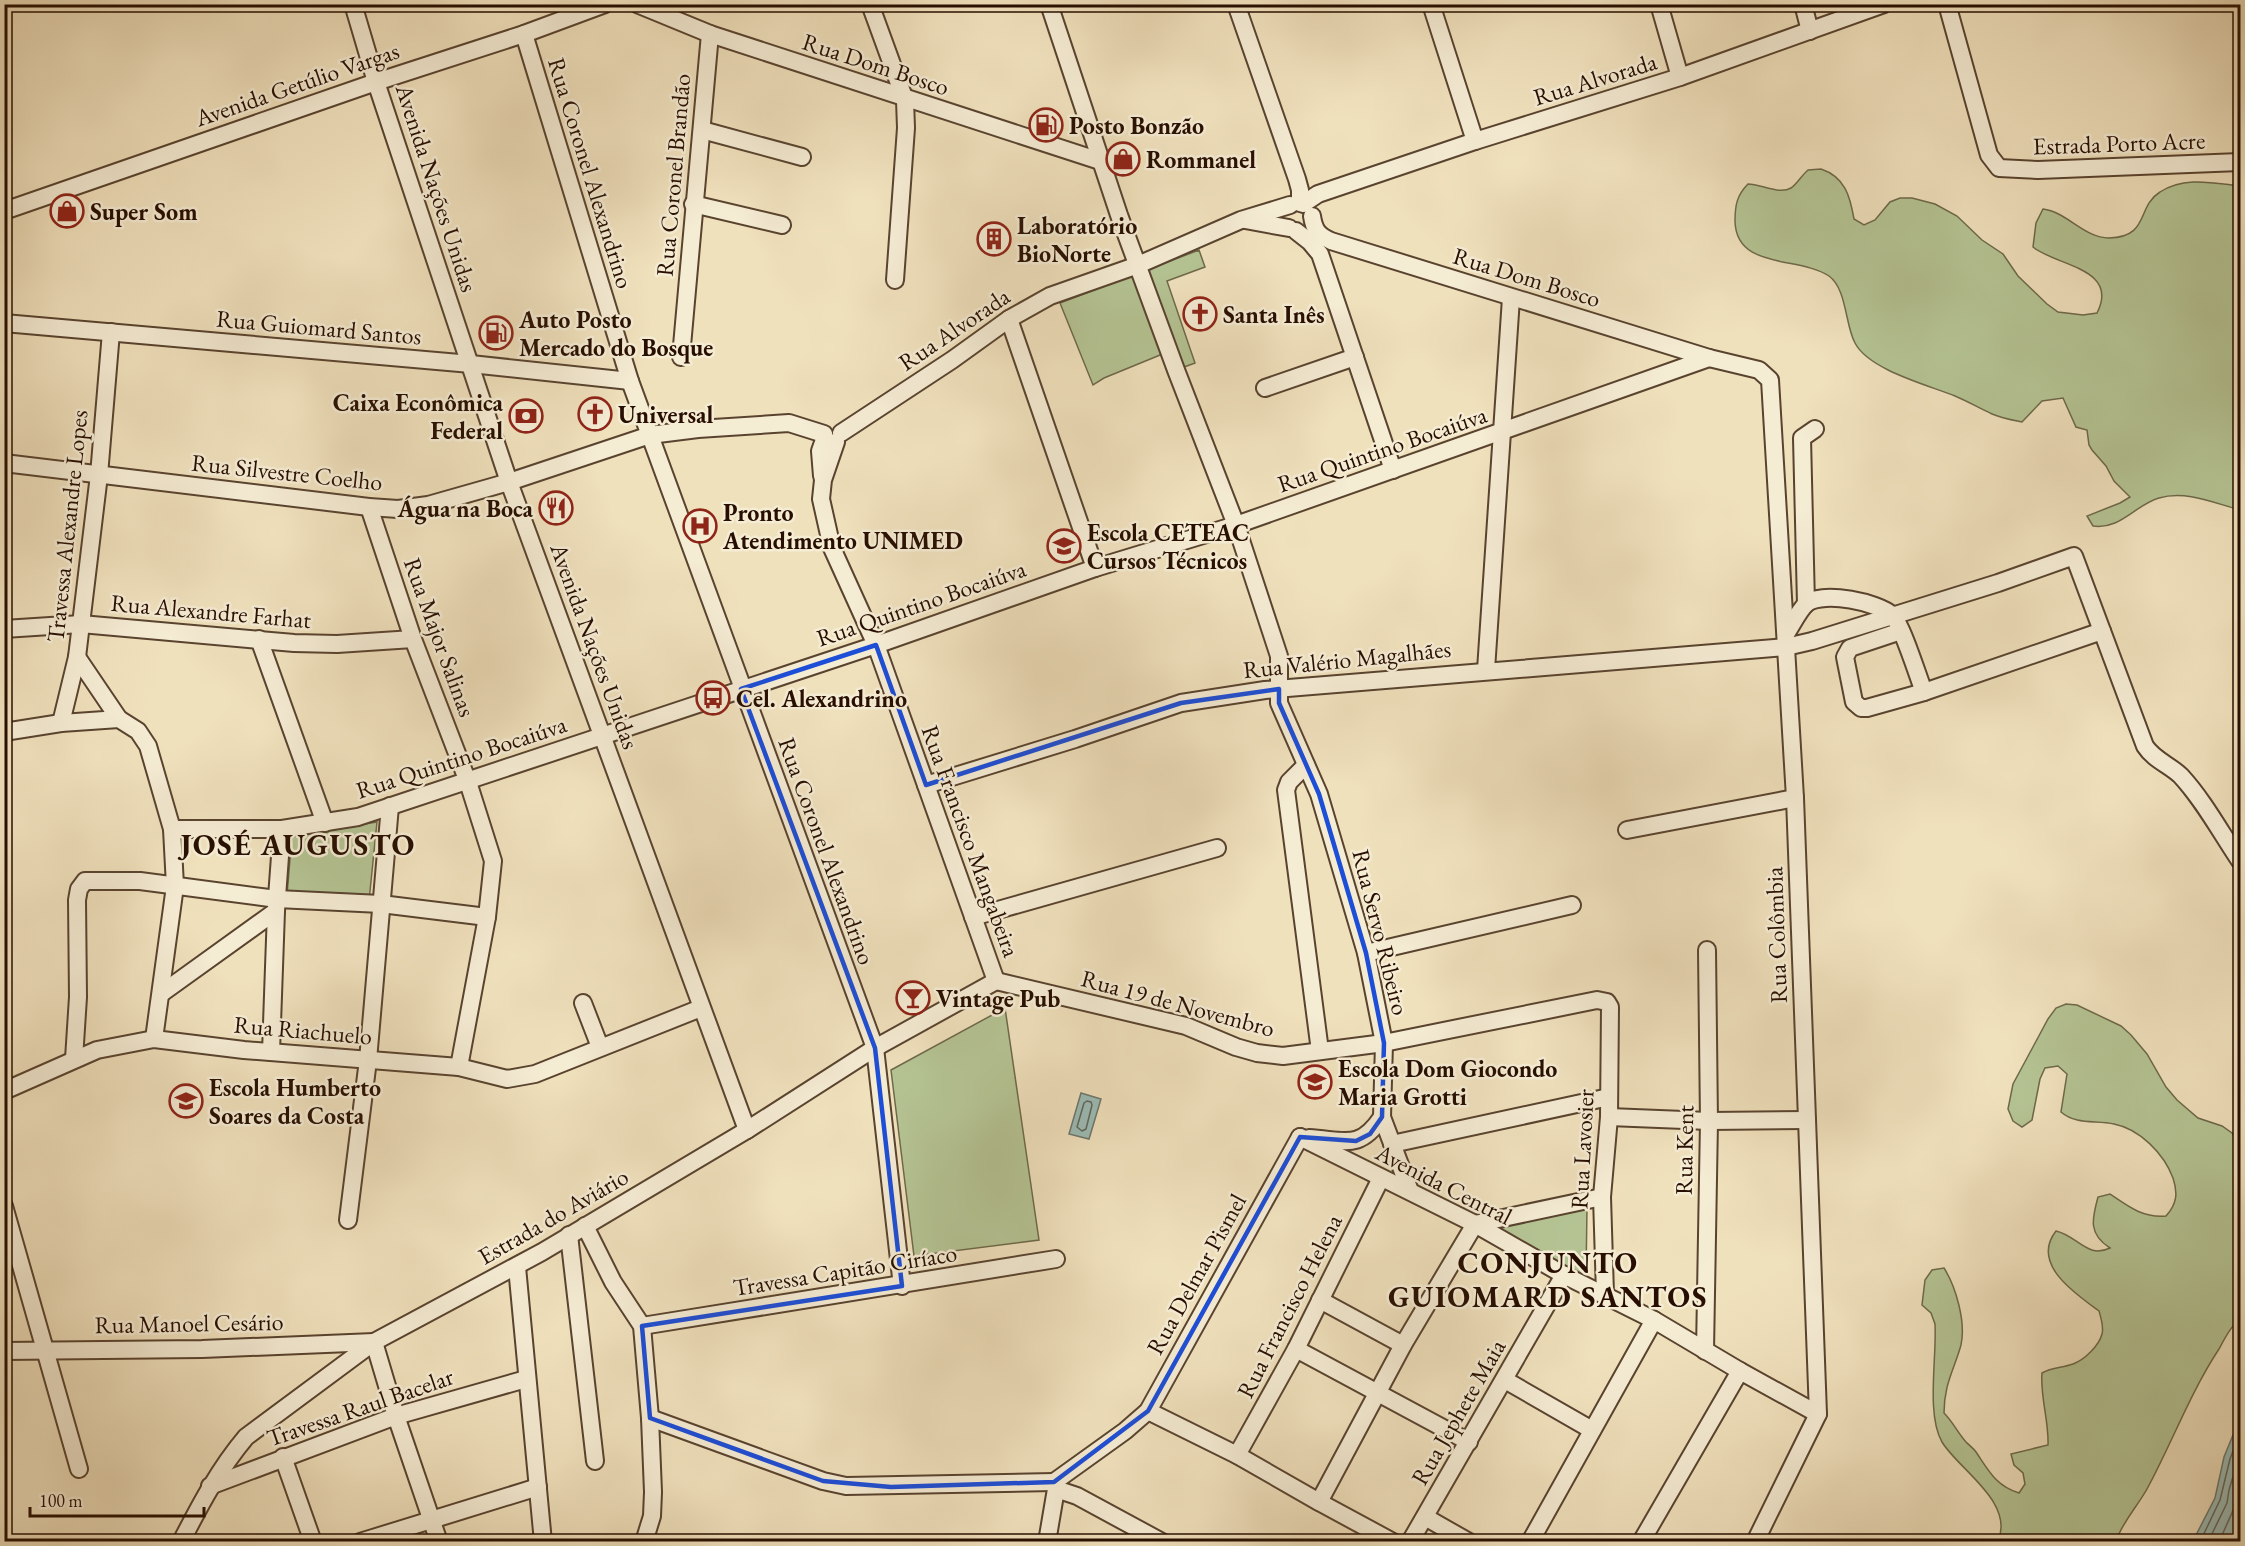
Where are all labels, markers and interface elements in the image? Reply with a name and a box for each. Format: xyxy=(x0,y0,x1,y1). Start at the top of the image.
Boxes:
street label: Rua Dom Bosco xyxy=(799,26,953,102)
street label: Avenida Getúlio Vargas xyxy=(190,35,403,134)
street label: Rua Alvorada xyxy=(1529,45,1661,112)
street label: Rua Coronel Alexandrino xyxy=(541,54,641,292)
street label: Rua Coronel Brandão xyxy=(649,72,697,278)
street label: Avenida Nações Unidas xyxy=(388,79,485,296)
fuel station icon: Posto Bonzão xyxy=(1028,107,1064,143)
place label: Posto Bonzão xyxy=(1069,110,1204,141)
street label: Estrada Porto Acre xyxy=(2032,124,2206,162)
shop icon: Rommanel xyxy=(1105,141,1141,177)
place label: Rommanel xyxy=(1146,144,1256,175)
shop icon: Super Som xyxy=(49,193,85,229)
place label: Super Som xyxy=(90,196,198,227)
place label: Laboratório BioNorte xyxy=(1017,210,1137,269)
building icon: Laboratório BioNorte xyxy=(976,221,1012,257)
street label: Rua Dom Bosco xyxy=(1450,240,1605,314)
street label: Rua Alvorada xyxy=(892,280,1016,378)
church icon: Santa Inês xyxy=(1182,296,1218,332)
place label: Santa Inês xyxy=(1223,299,1325,330)
street label: Rua Guiomard Santos xyxy=(215,303,423,351)
place label: Auto Posto Mercado do Bosque xyxy=(518,304,713,364)
fuel station icon: Auto Posto Mercado do Bosque xyxy=(478,315,514,351)
place label: Caixa Econômica Federal xyxy=(333,387,503,446)
church icon: Universal xyxy=(577,396,613,432)
bank icon: Caixa Econômica Federal xyxy=(508,398,544,434)
street label: Rua Quintino Bocaiúva xyxy=(1273,398,1491,499)
place label: Universal xyxy=(618,399,714,430)
street label: Travessa Alexandre Lopes xyxy=(39,408,95,644)
street label: Rua Silvestre Coelho xyxy=(190,447,384,497)
restaurant icon: Água na Boca xyxy=(538,490,574,526)
place label: Água na Boca xyxy=(396,493,533,525)
place label: Pronto Atendimento UNIMED xyxy=(722,497,963,556)
hospital icon: Pronto Atendimento UNIMED xyxy=(682,508,718,544)
place label: Escola CETEAC Cursos Técnicos xyxy=(1087,517,1249,576)
school or university icon: Escola CETEAC Cursos Técnicos xyxy=(1046,528,1082,564)
street label: Avenida Nações Unidas xyxy=(543,538,647,753)
street label: Rua Quintino Bocaiúva xyxy=(812,552,1030,653)
street label: Rua Major Salinas xyxy=(397,553,483,721)
street label: Rua Alexandre Farhat xyxy=(110,587,313,635)
street label: Rua Valério Magalhães xyxy=(1242,633,1452,685)
bus stop icon: Cel. Alexandrino xyxy=(695,680,731,716)
place label: Cel. Alexandrino xyxy=(736,683,907,714)
street label: Rua Quintino Bocaiúva xyxy=(352,708,571,806)
street label: Rua Francisco Mangabeira xyxy=(915,721,1028,962)
street label: Rua Coronel Alexandrino xyxy=(771,733,883,969)
district label: JOSÉ AUGUSTO xyxy=(177,825,416,864)
street label: Rua Servo Ribeiro xyxy=(1345,846,1417,1018)
street label: Rua Colômbia xyxy=(1758,866,1794,1004)
street label: Rua 19 de Novembro xyxy=(1078,962,1278,1044)
bar icon: Vintage Pub xyxy=(895,980,931,1016)
place label: Vintage Pub xyxy=(936,983,1060,1015)
street label: Rua Riachuelo xyxy=(233,1009,373,1051)
place label: Escola Dom Giocondo Maria Grotti xyxy=(1338,1053,1557,1112)
school or university icon: Escola Dom Giocondo Maria Grotti xyxy=(1297,1064,1333,1100)
place label: Escola Humberto Soares da Costa xyxy=(209,1072,381,1131)
school or university icon: Escola Humberto Soares da Costa xyxy=(168,1083,204,1119)
street label: Rua Lavosier xyxy=(1563,1088,1601,1210)
street label: Rua Kent xyxy=(1668,1104,1700,1195)
street label: Avenida Central xyxy=(1370,1136,1518,1232)
street label: Estrada do Aviário xyxy=(472,1160,634,1272)
street label: Rua Delmar Pismel xyxy=(1139,1188,1253,1360)
street label: Rua Francisco Helena xyxy=(1229,1208,1349,1403)
street label: Travessa Capitão Ciríaco xyxy=(731,1237,959,1303)
district label: CONJUNTO GUIOMARD SANTOS xyxy=(1388,1243,1708,1316)
street label: Rua Manoel Cesário xyxy=(94,1306,284,1340)
street label: Rua Jephete Maia xyxy=(1404,1333,1512,1490)
street label: Travessa Raul Bacelar xyxy=(263,1361,457,1453)
scale bar xyxy=(30,1480,204,1518)
text: 100 m xyxy=(39,1489,83,1512)

